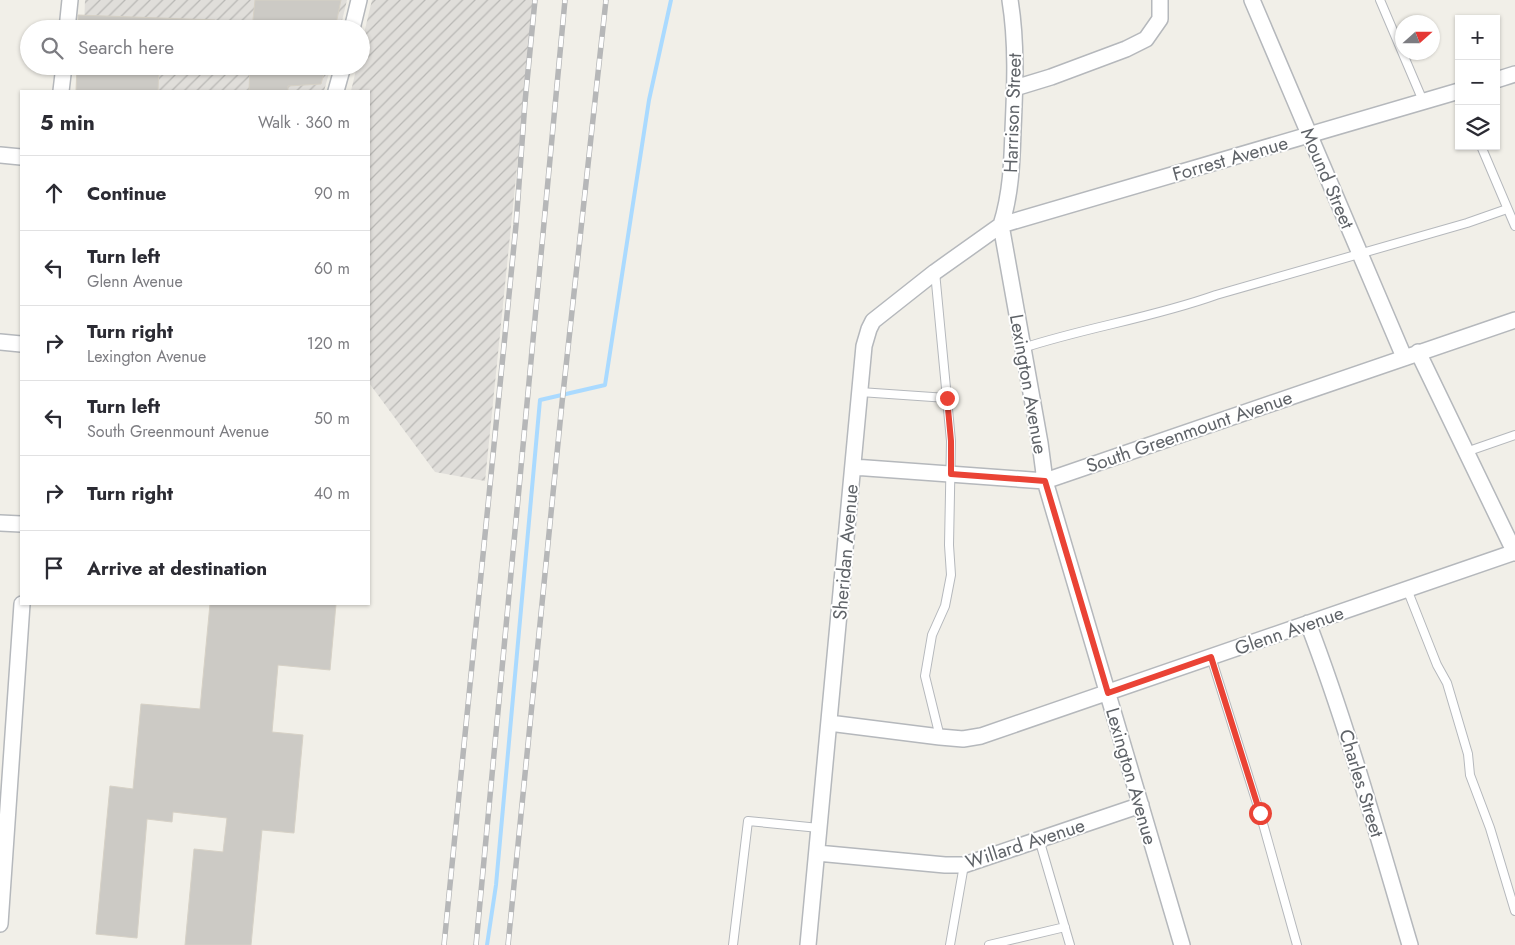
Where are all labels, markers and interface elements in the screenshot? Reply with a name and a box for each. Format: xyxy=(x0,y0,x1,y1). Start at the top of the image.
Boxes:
north arrow xyxy=(1395,15,1440,60)
map controls xyxy=(1455,15,1500,150)
button: + xyxy=(1455,15,1500,60)
search box xyxy=(20,20,370,75)
icon: search xyxy=(38,34,66,62)
text: Search here xyxy=(78,34,174,61)
street label: Harrison Street xyxy=(997,52,1028,173)
button: − xyxy=(1455,60,1500,105)
button: layers xyxy=(1455,105,1500,150)
text: 5 min xyxy=(40,108,95,138)
text: Walk · 360 m xyxy=(258,111,350,134)
street label: Mound Street xyxy=(1294,123,1361,233)
street label: Forrest Avenue xyxy=(1169,129,1291,188)
icon: ahead xyxy=(40,179,68,207)
text: Continue xyxy=(87,180,166,207)
text: 90 m xyxy=(314,182,350,205)
text: Turn left xyxy=(87,243,160,270)
icon: left xyxy=(40,254,68,282)
text: 60 m xyxy=(314,257,350,280)
text: Glenn Avenue xyxy=(87,270,183,293)
street label: Lexington Avenue xyxy=(1003,312,1054,456)
text: Turn right xyxy=(87,318,173,345)
icon: right xyxy=(40,329,68,357)
text: 120 m xyxy=(307,332,350,355)
text: Lexington Avenue xyxy=(87,345,206,368)
street label: South Greenmount Avenue xyxy=(1083,383,1296,479)
route end xyxy=(936,387,959,410)
text: Turn left xyxy=(87,393,160,420)
icon: left xyxy=(40,404,68,432)
text: 50 m xyxy=(314,407,350,430)
text: South Greenmount Avenue xyxy=(87,420,269,443)
icon: right xyxy=(40,479,68,507)
text: Turn right xyxy=(87,480,173,507)
text: 40 m xyxy=(314,482,350,505)
street label: Sheridan Avenue xyxy=(826,483,865,621)
icon: arrive xyxy=(40,554,68,582)
text: Arrive at destination xyxy=(87,555,267,582)
street label: Glenn Avenue xyxy=(1231,599,1348,662)
street label: Lexington Avenue xyxy=(1099,704,1164,848)
street label: Charles Street xyxy=(1332,726,1391,841)
route start xyxy=(1249,802,1272,825)
street label: Willard Avenue xyxy=(962,811,1088,875)

